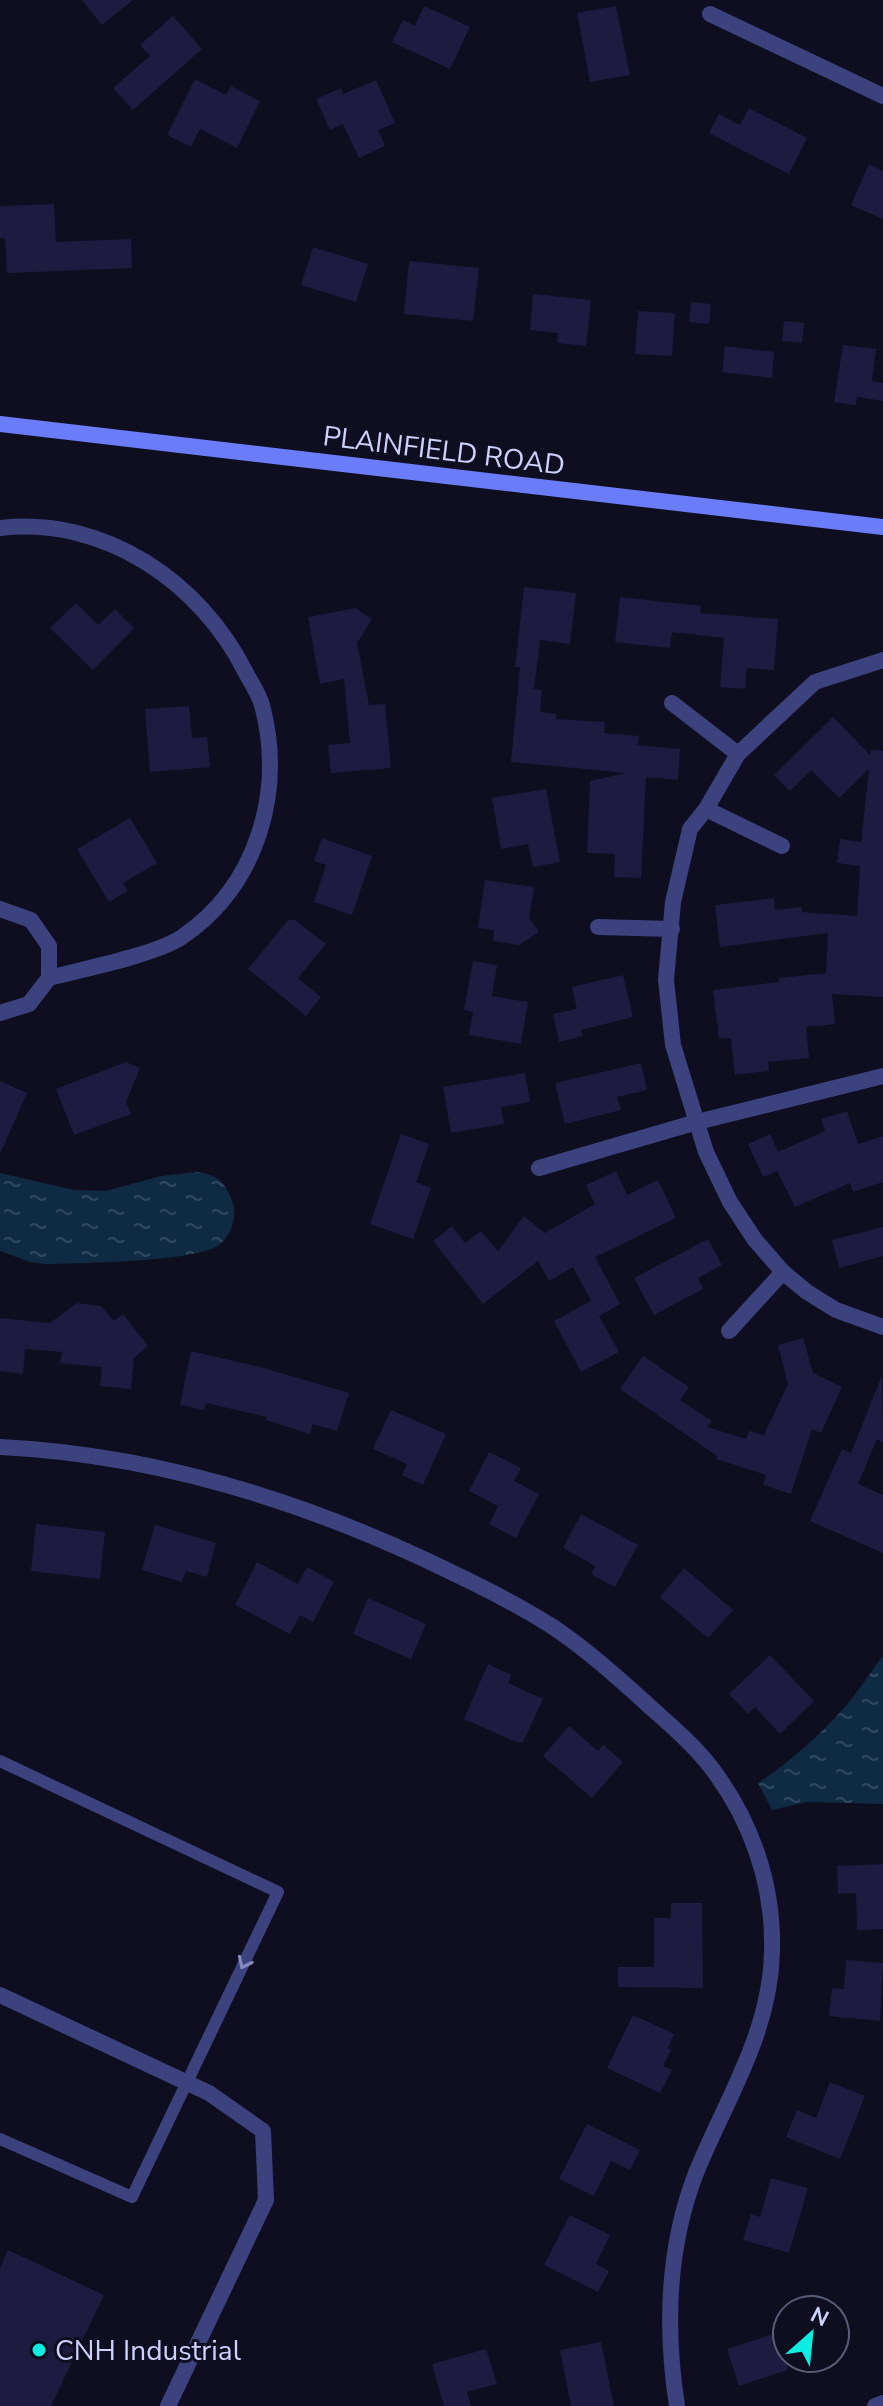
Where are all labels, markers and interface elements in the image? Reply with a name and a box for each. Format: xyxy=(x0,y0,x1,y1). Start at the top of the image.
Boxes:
street label: PLAINFIELD ROAD xyxy=(321,417,567,485)
one-way arrow xyxy=(238,1954,254,1969)
north arrow xyxy=(771,2294,851,2374)
text: N xyxy=(805,2300,834,2334)
place label: CNH Industrial xyxy=(55,2332,242,2370)
marker: CNH Industrial xyxy=(30,2341,48,2359)

